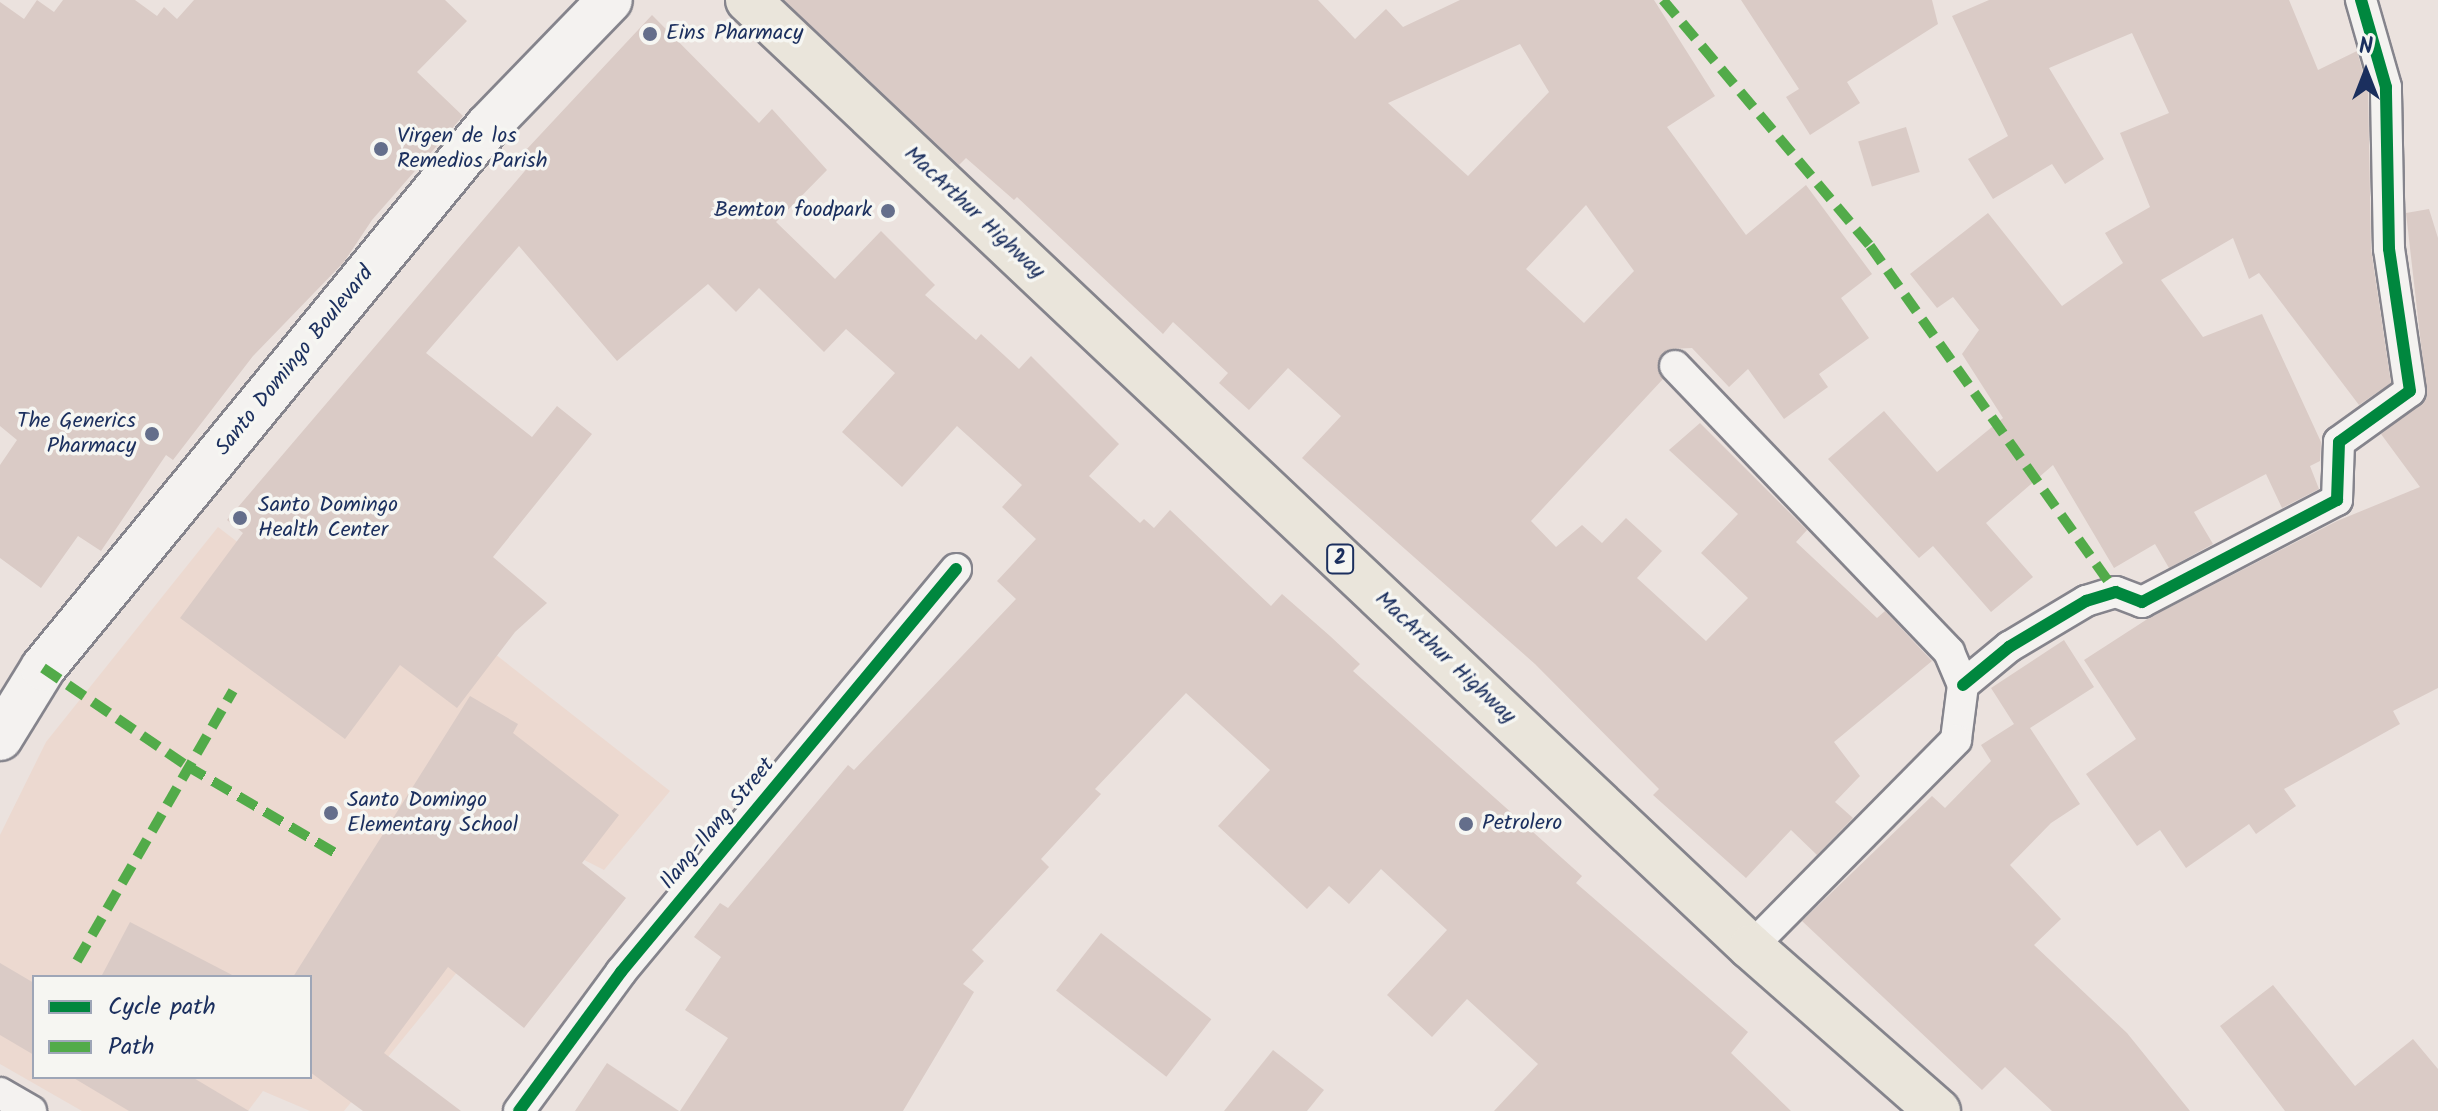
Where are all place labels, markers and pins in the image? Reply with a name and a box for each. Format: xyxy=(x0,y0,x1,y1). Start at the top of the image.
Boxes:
place label: Eins Pharmacy xyxy=(666,21,803,47)
marker: Eins Pharmacy xyxy=(641,25,659,43)
place label: Virgen de los Remedios Parish xyxy=(397,123,547,174)
marker: Virgen de los Remedios Parish xyxy=(372,140,390,158)
place label: Bemton foodpark xyxy=(714,198,872,224)
marker: Bemton foodpark xyxy=(879,202,897,220)
place label: The Generics Pharmacy xyxy=(17,408,136,460)
marker: The Generics Pharmacy xyxy=(143,425,161,443)
place label: Santo Domingo Health Center xyxy=(258,492,398,544)
marker: Santo Domingo Health Center xyxy=(229,507,251,529)
place label: Santo Domingo Elementary School xyxy=(347,787,518,838)
marker: Santo Domingo Elementary School xyxy=(322,804,340,822)
place label: Petrolero xyxy=(1482,811,1562,837)
marker: Petrolero xyxy=(1457,815,1475,833)

